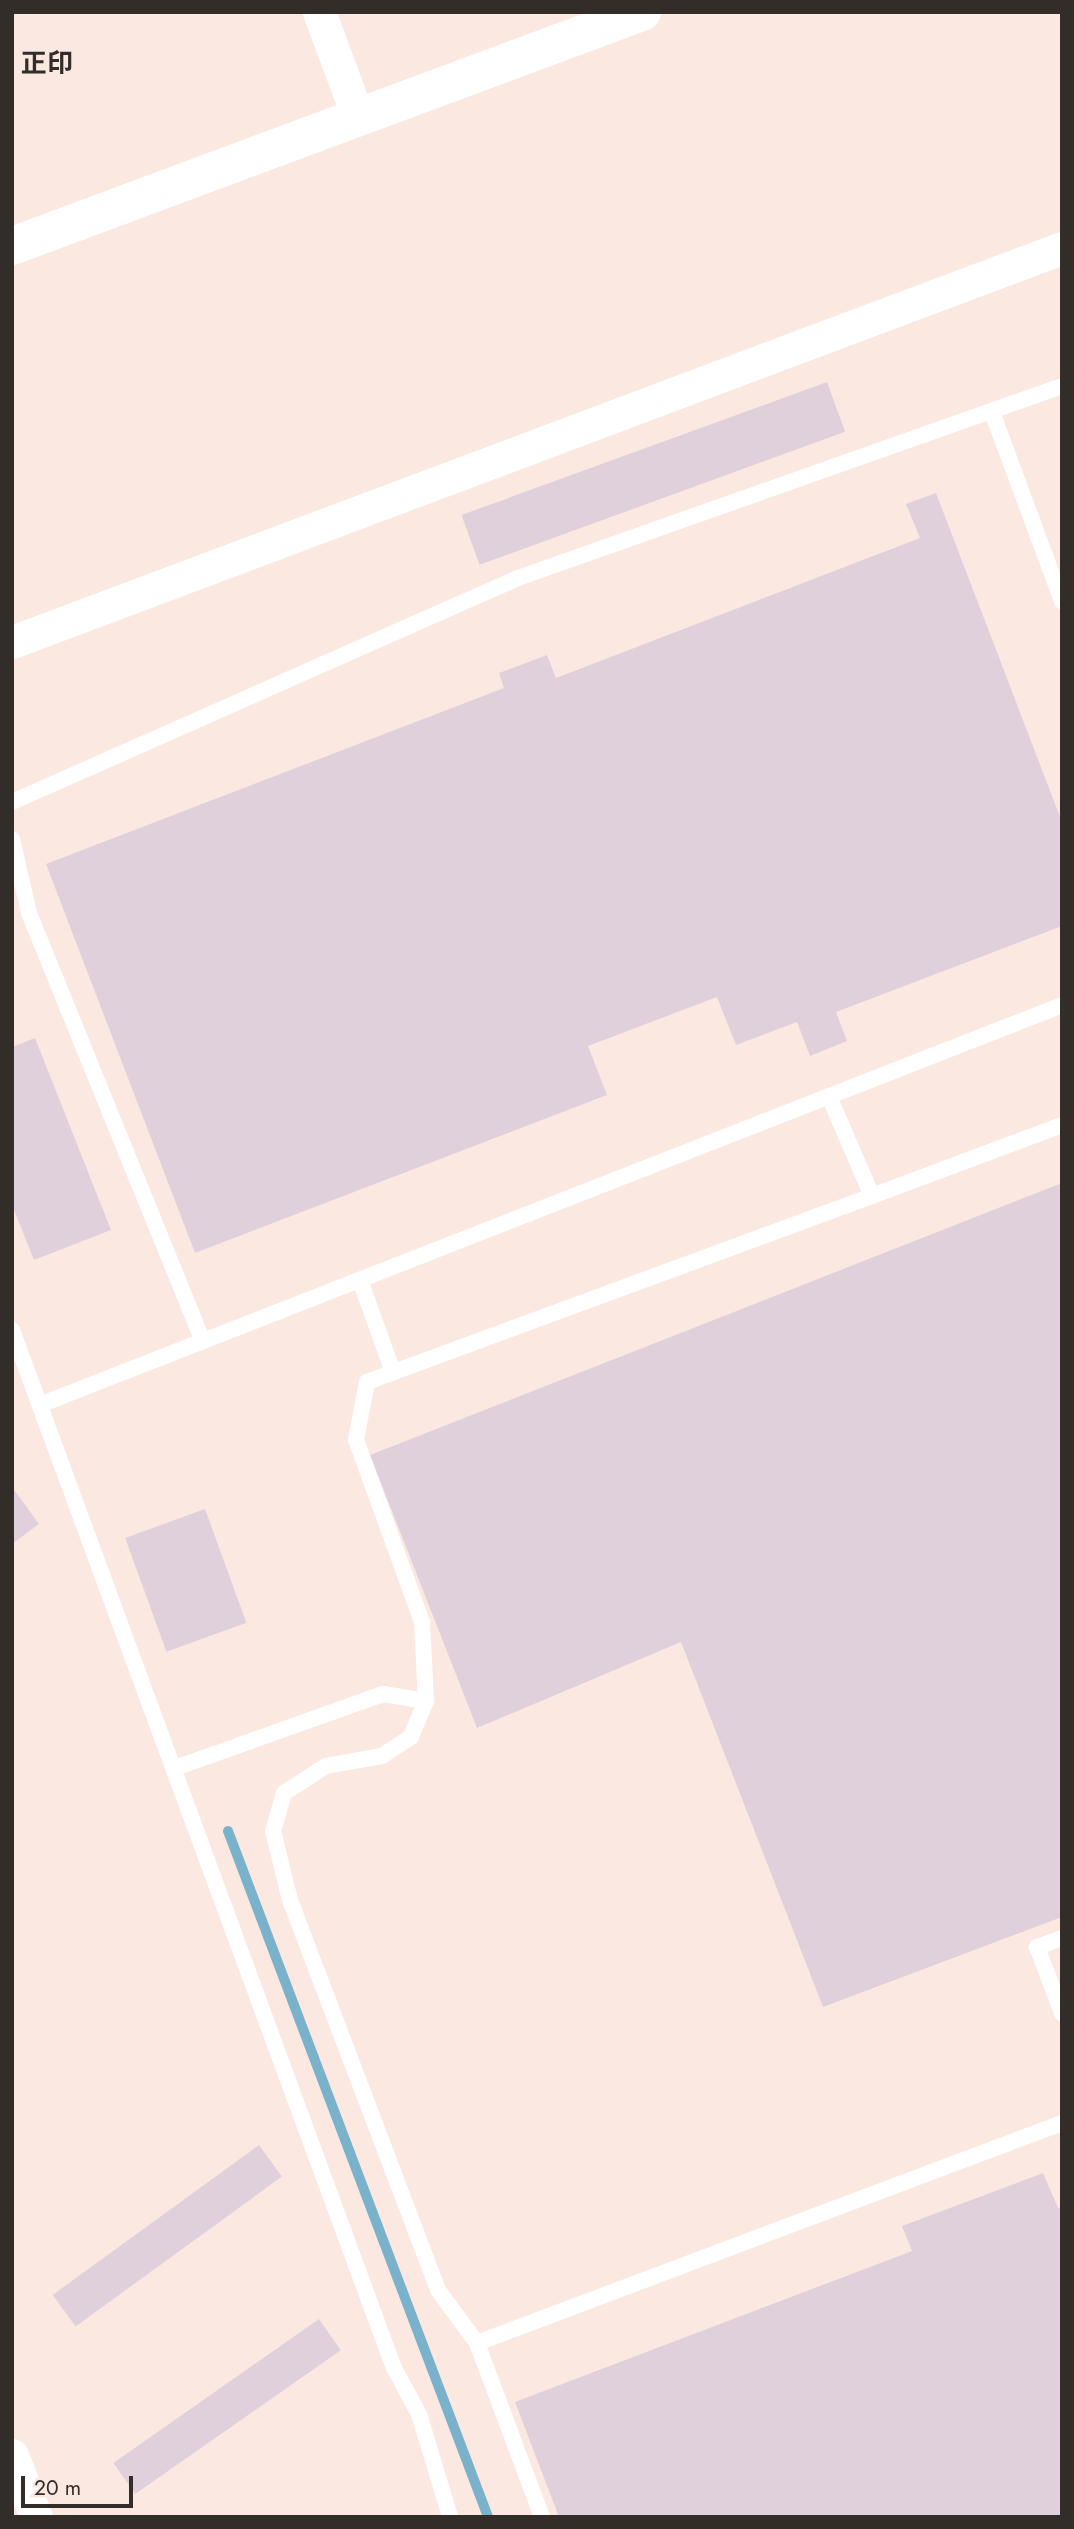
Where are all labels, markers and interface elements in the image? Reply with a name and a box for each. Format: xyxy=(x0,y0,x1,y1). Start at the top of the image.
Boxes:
district label: 正印 xyxy=(21,48,73,80)
scale bar xyxy=(24,2462,136,2506)
text: 20 m xyxy=(34,2473,81,2503)

